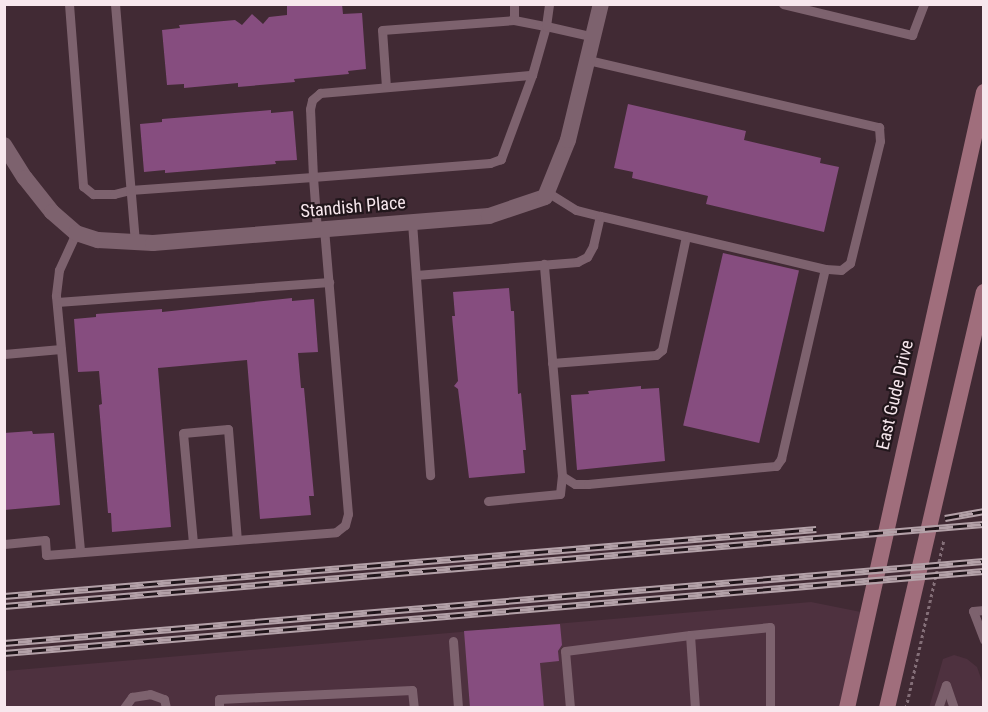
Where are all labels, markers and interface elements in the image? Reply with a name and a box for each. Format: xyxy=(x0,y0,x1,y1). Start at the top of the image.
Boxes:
street label: Standish Place xyxy=(299,192,407,222)
street label: East Gude Drive xyxy=(872,338,918,452)

